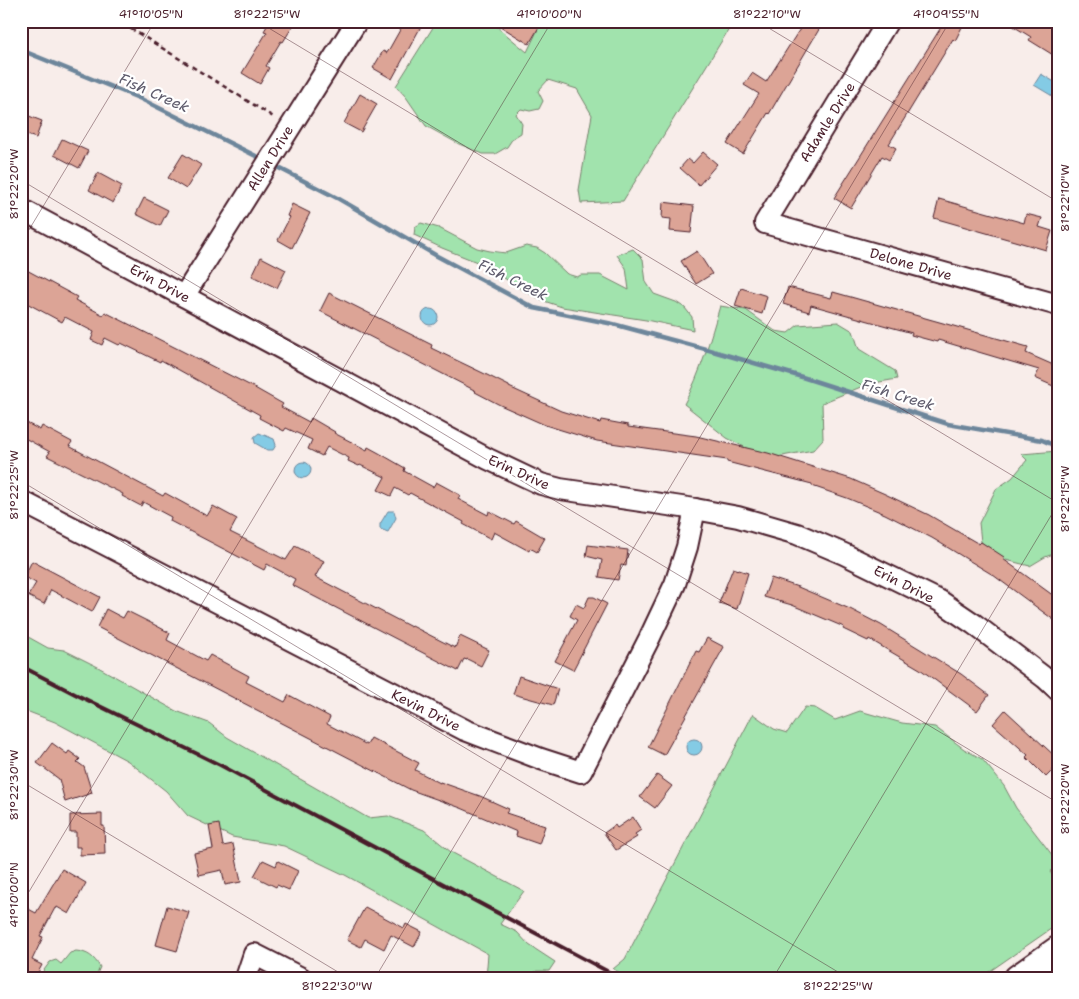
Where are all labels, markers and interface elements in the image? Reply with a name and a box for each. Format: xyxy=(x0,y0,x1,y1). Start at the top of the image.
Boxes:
text: 41°10'05"N xyxy=(119,6,183,22)
text: 81°22'15"W xyxy=(234,6,300,22)
text: 41°10'00"N xyxy=(516,6,582,22)
text: 81°22'10"W xyxy=(733,6,801,22)
text: 41°09'55"N xyxy=(913,6,979,22)
water label: Fish Creek xyxy=(116,69,193,118)
street label: Adamle Drive xyxy=(795,79,859,165)
street label: Allen Drive xyxy=(243,122,297,194)
text: 81°22'20"W xyxy=(6,149,22,220)
text: 81°22'10"W xyxy=(1057,164,1073,232)
street label: Delone Drive xyxy=(868,244,954,284)
water label: Fish Creek xyxy=(475,255,551,306)
street label: Erin Drive xyxy=(127,260,193,306)
water label: Fish Creek xyxy=(859,374,937,416)
text: 81°22'25"W xyxy=(6,450,22,520)
street label: Erin Drive xyxy=(485,450,553,494)
text: 81°22'15"W xyxy=(1057,466,1073,532)
street label: Erin Drive xyxy=(871,561,937,607)
street label: Kevin Drive xyxy=(388,685,464,735)
text: 81°22'30"W xyxy=(6,749,22,821)
text: 81°22'20"W xyxy=(1057,764,1073,835)
text: 41°10'00"N xyxy=(6,862,22,928)
text: 81°22'30"W xyxy=(301,978,373,994)
text: 81°22'25"W xyxy=(803,978,873,994)

